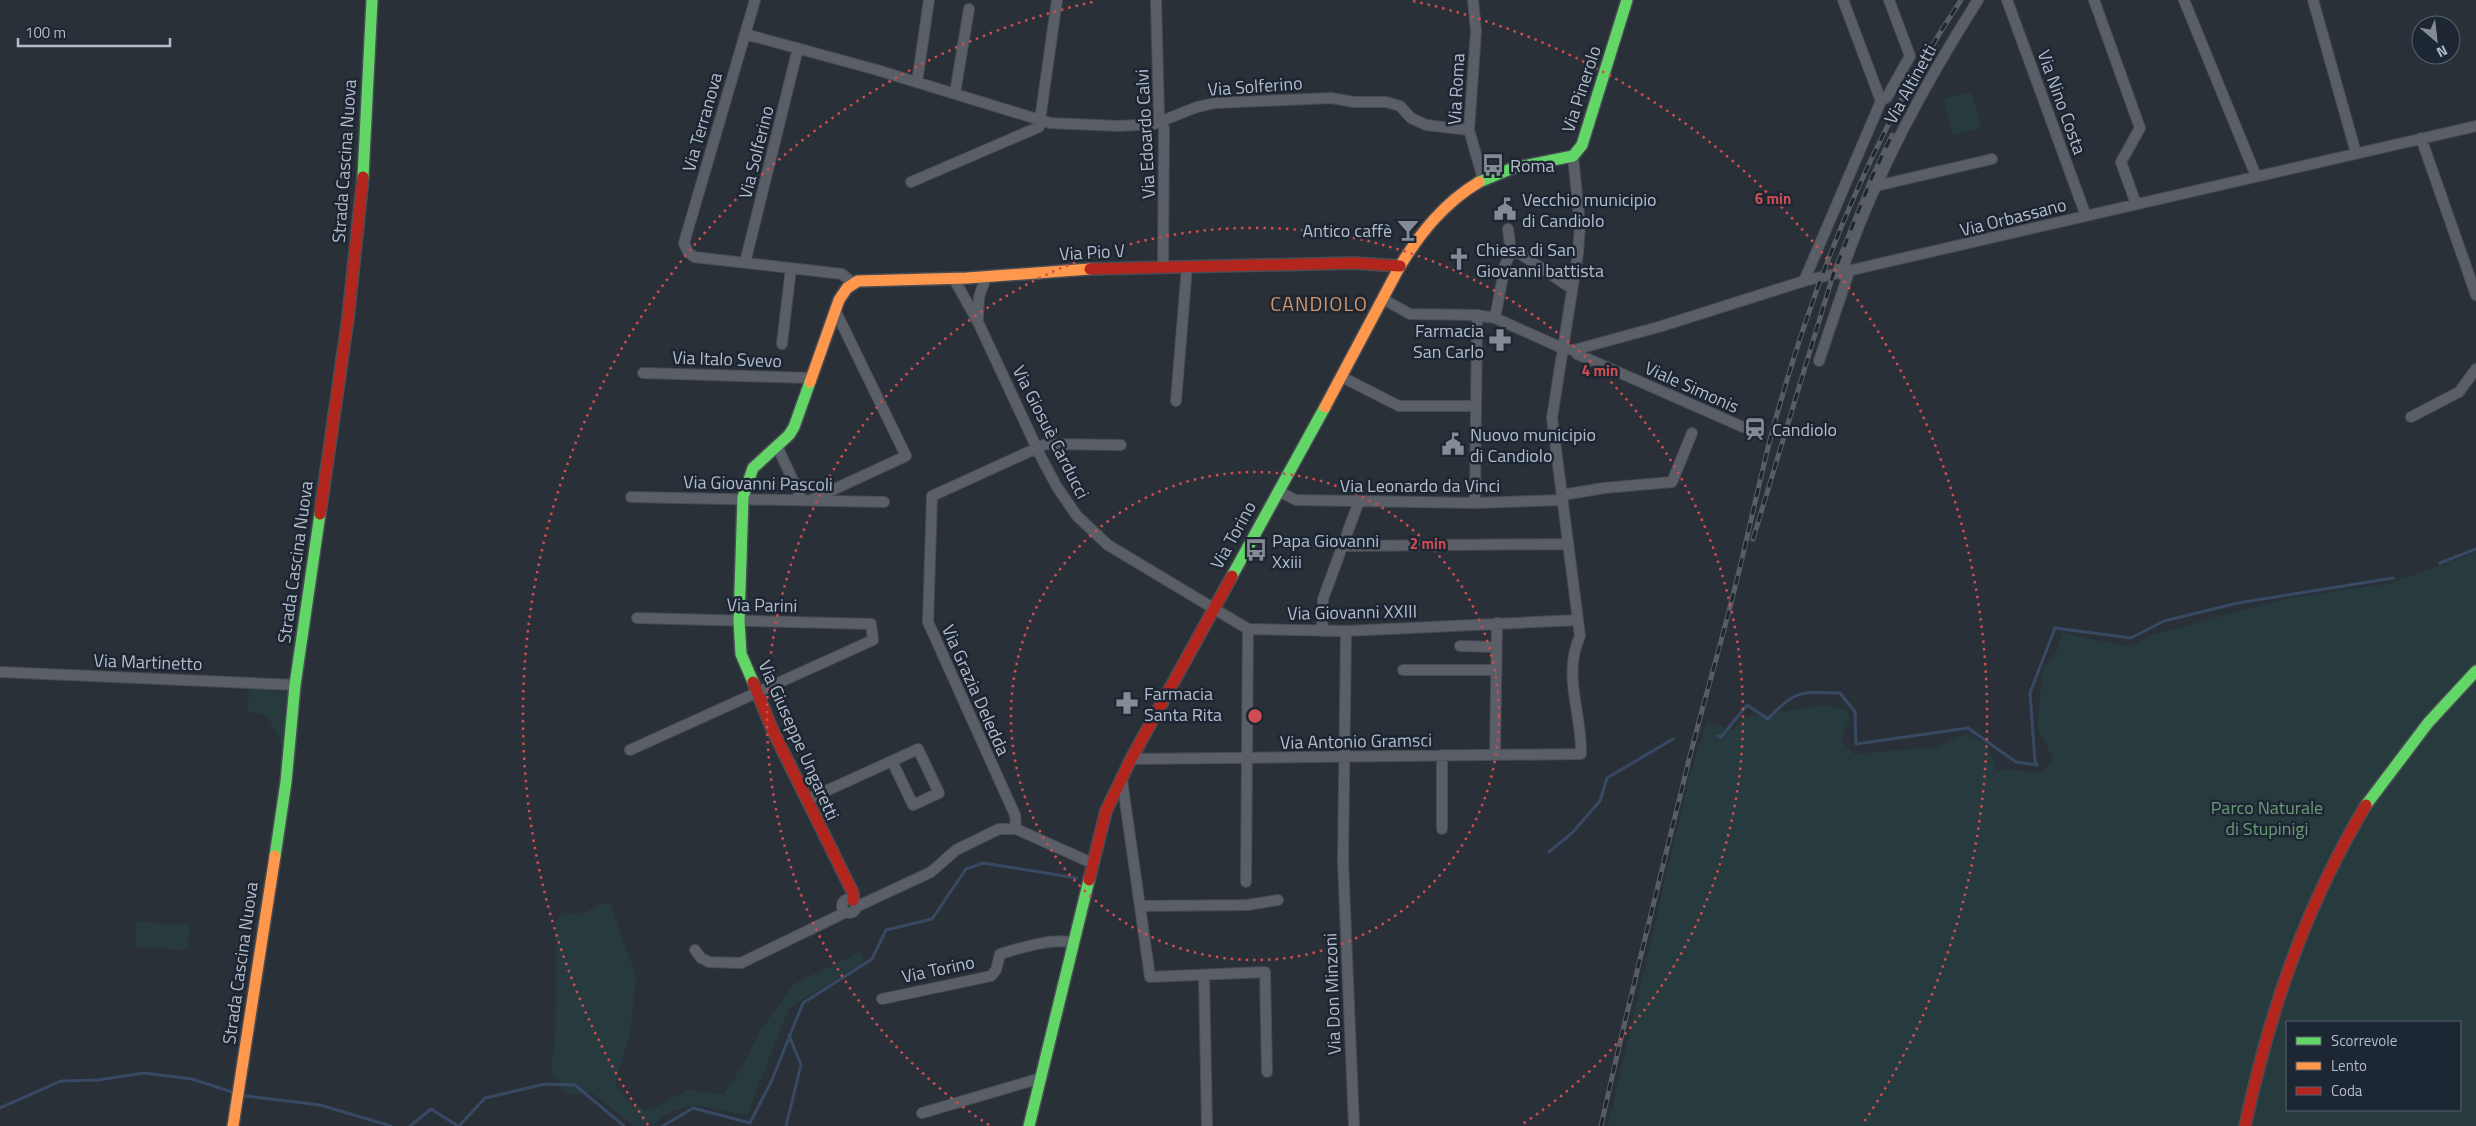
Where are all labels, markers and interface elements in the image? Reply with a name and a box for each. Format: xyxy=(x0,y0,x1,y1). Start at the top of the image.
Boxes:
scale bar xyxy=(18,15,170,47)
north arrow xyxy=(2411,15,2461,65)
text: 100 m xyxy=(25,21,66,44)
street label: Via Altinetti xyxy=(1877,39,1943,129)
text: N xyxy=(2433,40,2452,63)
street label: Via Pinerolo xyxy=(1554,42,1608,136)
street label: Via Nino Costa xyxy=(2031,46,2093,158)
street label: Via Roma xyxy=(1441,52,1471,126)
street label: Via Edoardo Calvi xyxy=(1128,68,1162,200)
street label: Via Terranova xyxy=(675,69,729,175)
street label: Via Solferino xyxy=(1207,69,1303,103)
street label: Strada Cascina Nuova xyxy=(325,78,363,244)
street label: Via Solferino xyxy=(731,103,781,201)
bus stop icon: Roma xyxy=(1480,152,1506,178)
place label: Roma xyxy=(1510,152,1555,179)
place label: Vecchio municipio di Candiolo xyxy=(1522,186,1657,234)
text: 6 min xyxy=(1755,187,1791,210)
street label: Via Orbassano xyxy=(1957,191,2069,243)
public building icon: Vecchio municipio di Candiolo xyxy=(1492,196,1518,222)
place label: Antico caffè xyxy=(1302,217,1392,244)
bar icon: Antico caffè xyxy=(1395,217,1421,243)
place label: Chiesa di San Giovanni battista xyxy=(1476,236,1604,284)
street label: Via Pio V xyxy=(1058,237,1126,267)
church icon: Chiesa di San Giovanni battista xyxy=(1446,246,1472,272)
district label: CANDIOLO xyxy=(1270,288,1368,319)
place label: Farmacia San Carlo xyxy=(1413,317,1484,365)
pharmacy icon: Farmacia San Carlo xyxy=(1487,327,1513,353)
street label: Via Italo Svevo xyxy=(672,344,782,374)
street label: Viale Simonis xyxy=(1640,354,1744,420)
text: 4 min xyxy=(1582,359,1618,382)
street label: Via Giosuè Carducci xyxy=(1006,361,1096,503)
station icon: Candiolo xyxy=(1742,416,1768,442)
place label: Candiolo xyxy=(1772,416,1837,443)
place label: Nuovo municipio di Candiolo xyxy=(1470,421,1596,469)
public building icon: Nuovo municipio di Candiolo xyxy=(1440,431,1466,457)
street label: Via Giovanni Pascoli xyxy=(683,468,833,498)
street label: Via Leonardo da Vinci xyxy=(1340,472,1500,499)
street label: Strada Cascina Nuova xyxy=(270,479,320,645)
street label: Via Torino xyxy=(1203,496,1263,574)
place label: Papa Giovanni Xxiii xyxy=(1272,527,1379,575)
text: 2 min xyxy=(1410,532,1446,555)
bus stop icon: Papa Giovanni Xxiii xyxy=(1243,537,1269,563)
street label: Via Parini xyxy=(726,591,798,619)
street label: Via Giovanni XXIII xyxy=(1287,597,1417,627)
street label: Via Grazia Deledda xyxy=(935,620,1017,760)
street label: Via Martinetto xyxy=(93,647,203,677)
street label: Via Giuseppe Ungaretti xyxy=(752,656,846,824)
place label: Farmacia Santa Rita xyxy=(1144,680,1222,728)
pharmacy icon: Farmacia Santa Rita xyxy=(1114,690,1140,716)
centre of rings xyxy=(1246,707,1264,725)
street label: Via Antonio Gramsci xyxy=(1280,726,1432,756)
park label: Parco Naturale di Stupinigi xyxy=(2211,794,2323,842)
street label: Strada Cascina Nuova xyxy=(215,880,265,1046)
street label: Via Don Minzoni xyxy=(1316,933,1348,1055)
street label: Via Torino xyxy=(899,948,977,990)
legend xyxy=(2286,1021,2461,1111)
text: Scorrevole xyxy=(2331,1029,2397,1052)
text: Lento xyxy=(2331,1054,2367,1077)
text: Coda xyxy=(2331,1079,2363,1102)

